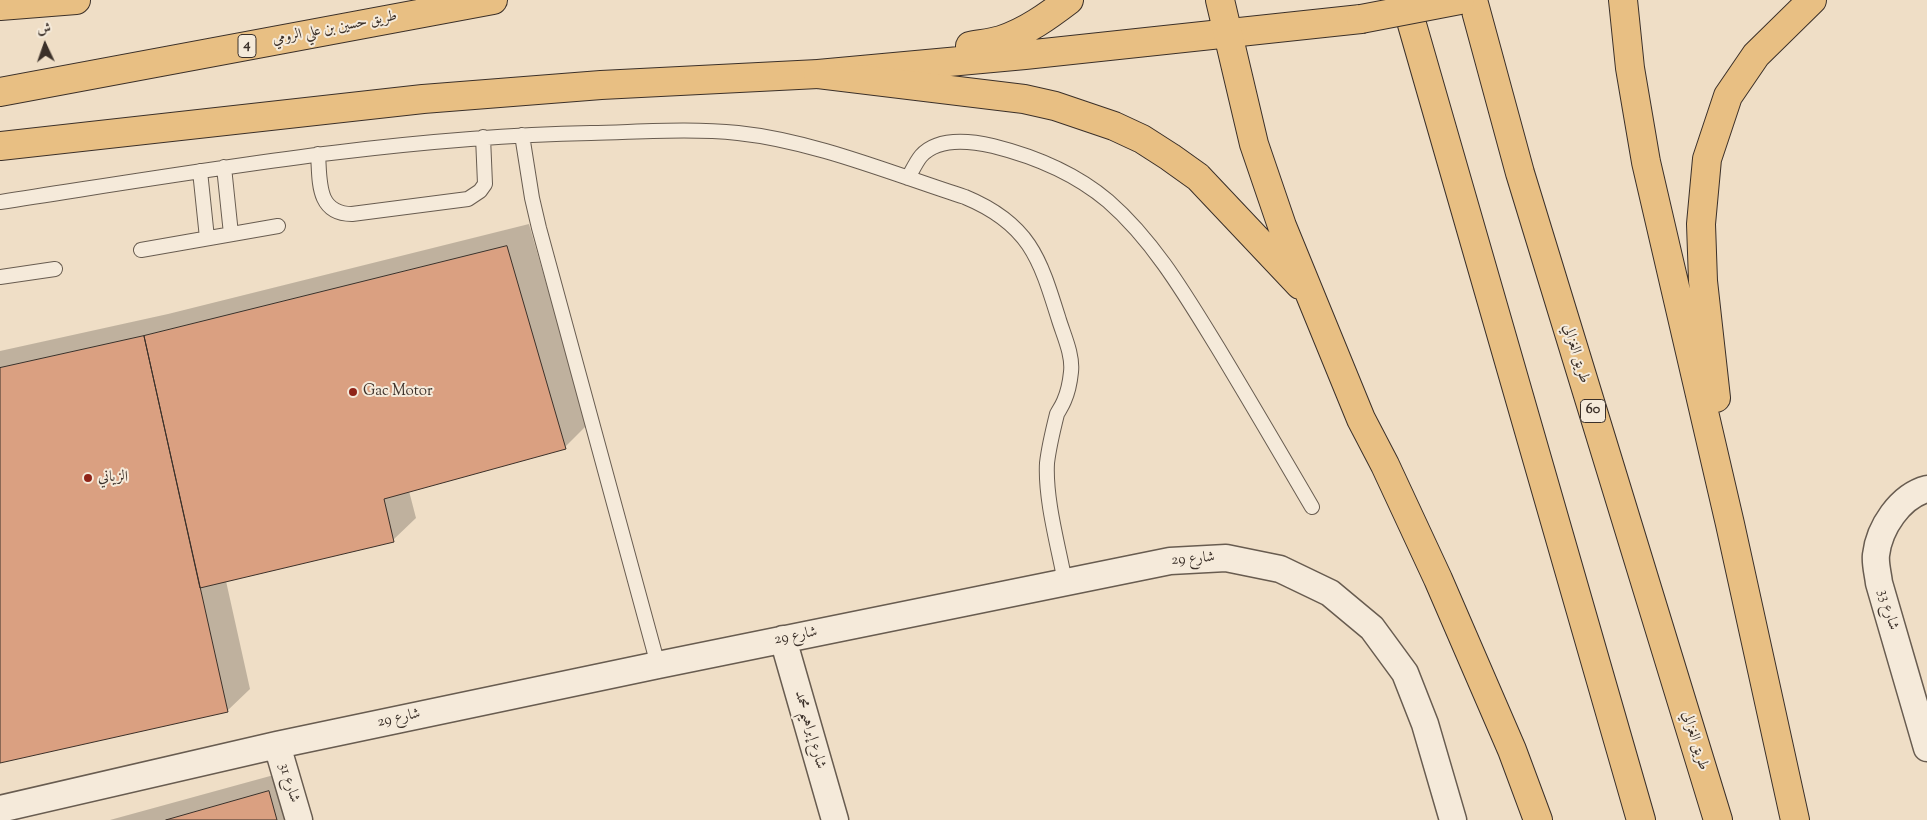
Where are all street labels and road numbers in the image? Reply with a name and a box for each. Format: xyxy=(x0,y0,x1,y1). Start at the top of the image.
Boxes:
street label: طريق حسين بن علي الرومي xyxy=(271,8,399,50)
road number: 4 xyxy=(238,34,256,58)
street label: طريق الغزالي xyxy=(1557,322,1593,386)
road number: 60 xyxy=(1580,400,1606,422)
street label: شارع 29 xyxy=(1171,550,1215,570)
street label: شارع 33 xyxy=(1873,588,1901,632)
street label: شارع 29 xyxy=(773,624,819,650)
street label: شارع إبراهيم محمد xyxy=(789,689,829,771)
street label: شارع 29 xyxy=(376,706,422,732)
street label: طريق الغزالي xyxy=(1676,709,1712,773)
street label: شارع 31 xyxy=(273,761,303,805)

